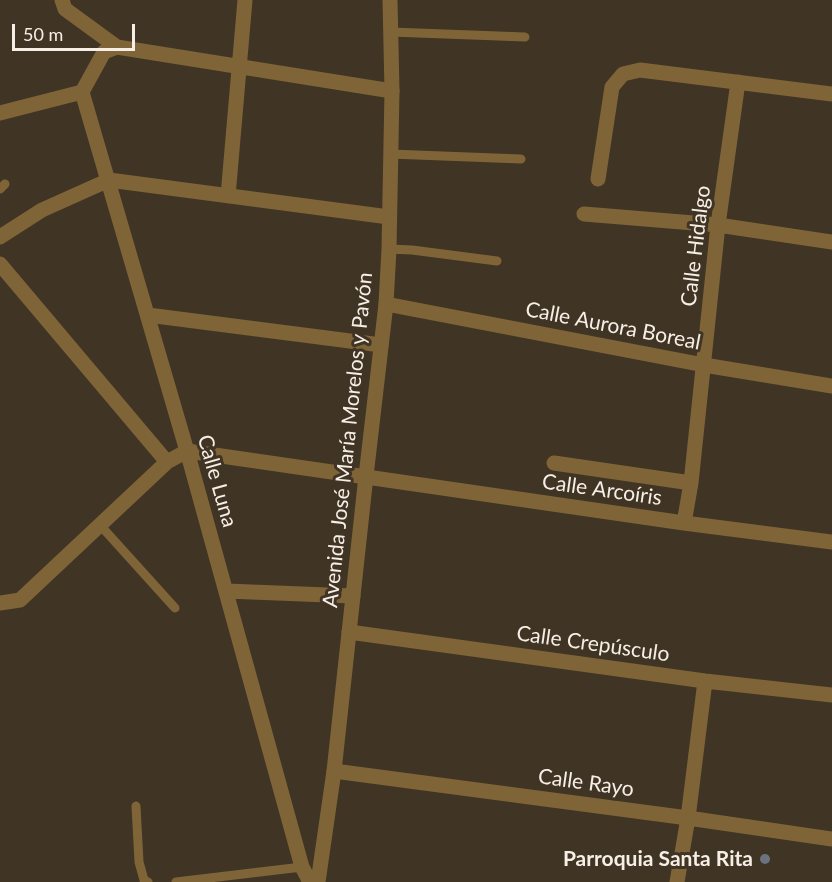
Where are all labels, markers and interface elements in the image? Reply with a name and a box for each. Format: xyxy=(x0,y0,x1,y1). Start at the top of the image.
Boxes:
scale bar xyxy=(15,12,138,50)
text: 50 m xyxy=(23,23,63,45)
street label: Calle Hidalgo xyxy=(676,184,716,308)
street label: Avenida José María Morelos y Pavón xyxy=(318,271,378,609)
street label: Calle Aurora Boreal xyxy=(523,297,703,355)
street label: Calle Luna xyxy=(192,432,242,530)
street label: Calle Arcoíris xyxy=(540,469,664,511)
street label: Calle Crepúsculo xyxy=(515,621,671,667)
street label: Calle Rayo xyxy=(536,764,636,802)
place label: Parroquia Santa Rita xyxy=(563,846,753,872)
marker: Parroquia Santa Rita xyxy=(758,852,772,866)

